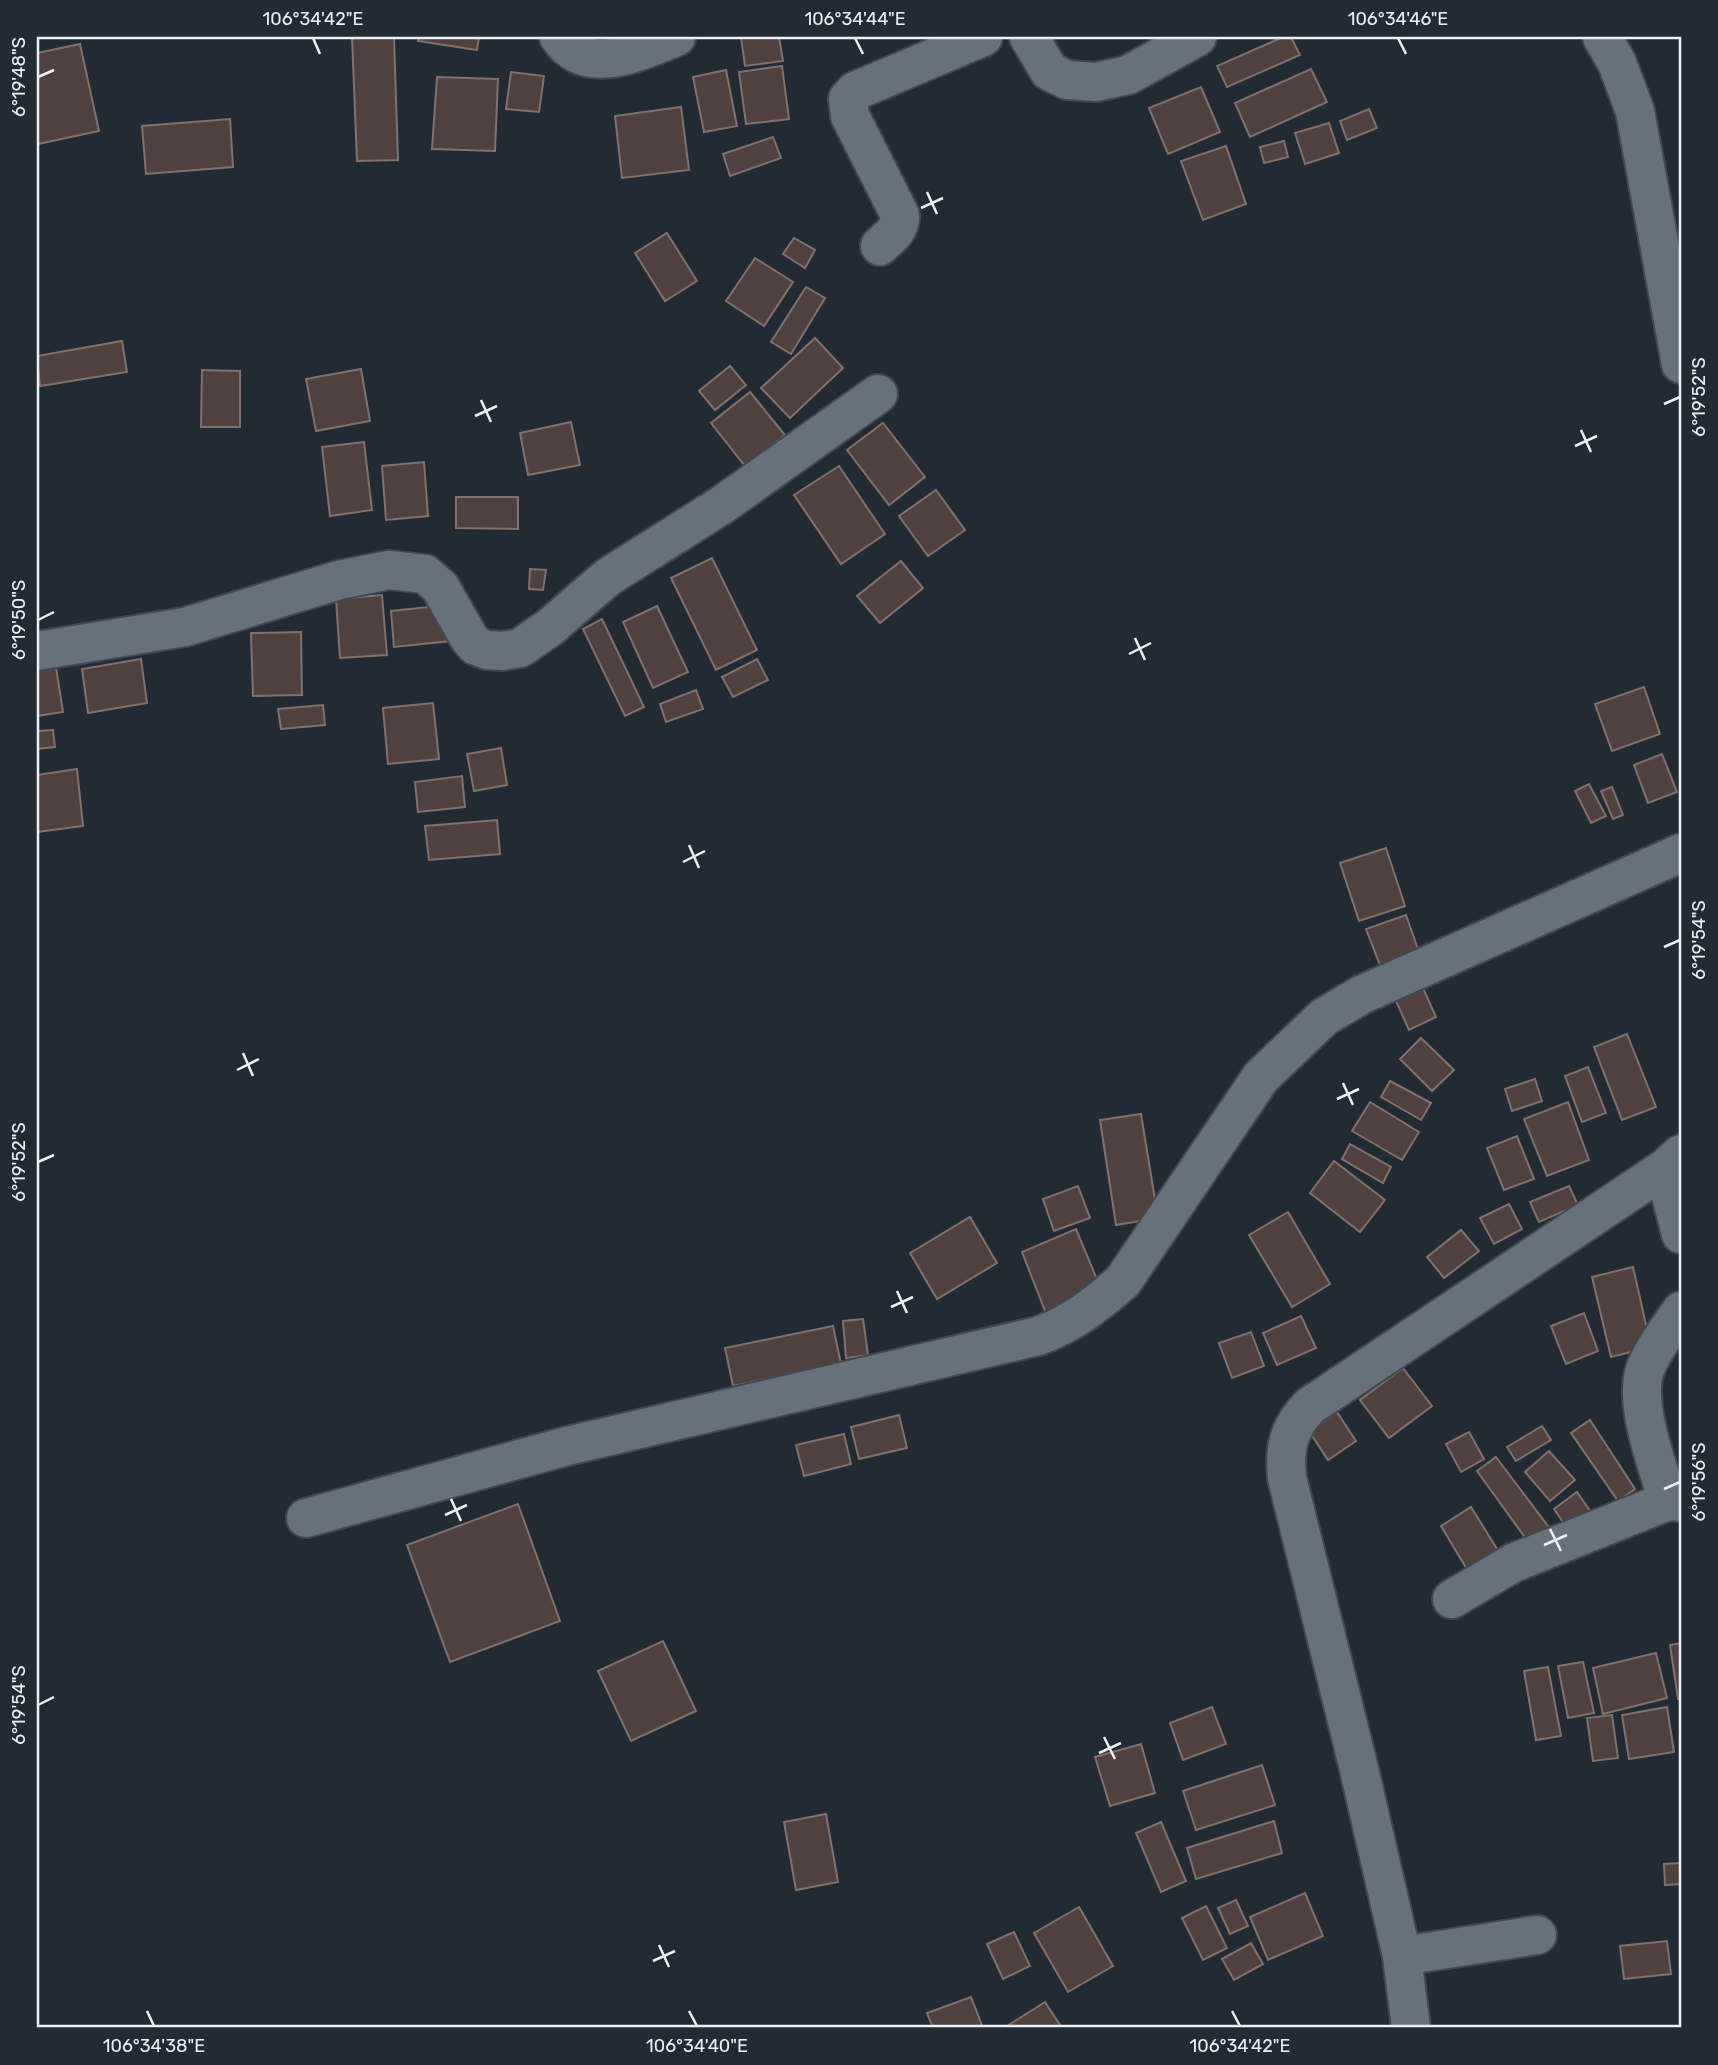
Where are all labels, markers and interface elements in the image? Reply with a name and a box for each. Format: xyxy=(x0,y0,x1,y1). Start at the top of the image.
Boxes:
text: 106°34'42"E xyxy=(263,8,363,30)
text: 106°34'44"E xyxy=(804,8,906,30)
text: 106°34'46"E xyxy=(1348,8,1448,30)
text: 6°19'48"S xyxy=(8,37,30,117)
text: 6°19'52"S xyxy=(1688,357,1710,437)
text: 6°19'50"S xyxy=(8,580,30,660)
text: 6°19'54"S xyxy=(1688,900,1710,980)
text: 6°19'52"S xyxy=(8,1122,30,1202)
text: 6°19'56"S xyxy=(1688,1443,1710,1521)
text: 6°19'54"S xyxy=(8,1665,30,1745)
text: 106°34'38"E xyxy=(103,2035,205,2057)
text: 106°34'40"E xyxy=(646,2035,748,2057)
text: 106°34'42"E xyxy=(1190,2035,1290,2057)

